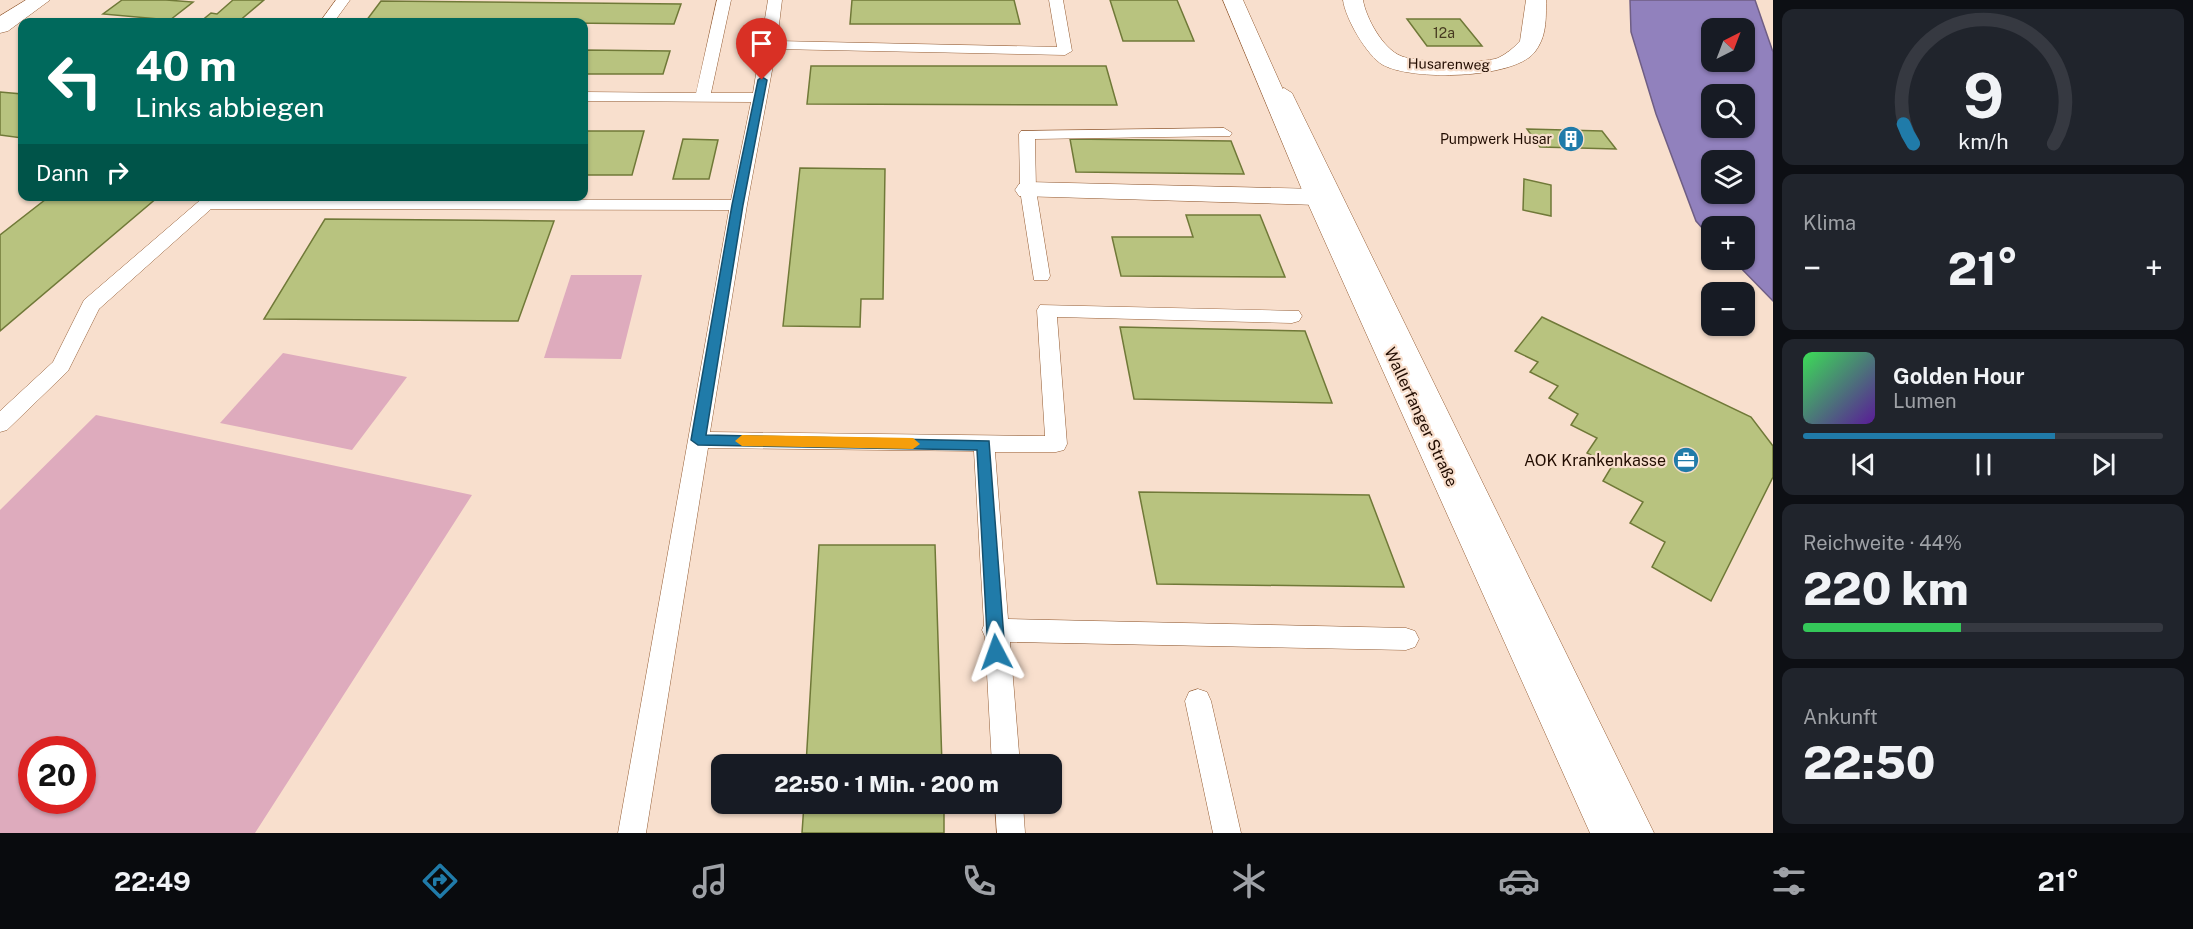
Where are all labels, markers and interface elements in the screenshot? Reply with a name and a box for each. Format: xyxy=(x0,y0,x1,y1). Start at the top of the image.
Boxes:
pin xyxy=(736,18,787,80)
north arrow xyxy=(1701,18,1755,72)
map controls xyxy=(1701,18,1755,336)
house number: 12a xyxy=(1433,25,1455,41)
icon: arrive xyxy=(745,27,778,60)
text: 40 m xyxy=(135,41,237,90)
icon: left xyxy=(36,42,114,120)
street label: Husarenweg xyxy=(1408,55,1491,73)
text: 9 xyxy=(1962,59,2004,132)
button: search xyxy=(1701,84,1755,138)
text: Links abbiegen xyxy=(135,91,324,123)
building icon: Pumpwerk Husar xyxy=(1556,124,1586,154)
text: km/h xyxy=(1958,129,2008,154)
place label: Pumpwerk Husar xyxy=(1440,131,1552,147)
button: layers xyxy=(1701,150,1755,204)
icon: right xyxy=(101,156,134,189)
text: Dann xyxy=(36,160,89,186)
text: Klima xyxy=(1803,211,1856,235)
button: + xyxy=(1701,216,1755,270)
text: 21° xyxy=(1948,242,2018,295)
text: − xyxy=(1803,249,1821,287)
text: + xyxy=(2145,249,2163,287)
button: − xyxy=(1701,282,1755,336)
street label: Wallerfanger Straße xyxy=(1380,344,1462,490)
text: Golden Hour xyxy=(1893,363,2024,389)
text: Lumen xyxy=(1893,389,1957,413)
office icon: AOK Krankenkasse xyxy=(1671,445,1701,475)
icon: previous xyxy=(1847,448,1880,481)
icon: pause xyxy=(1967,448,2000,481)
icon: next xyxy=(2087,448,2120,481)
place label: AOK Krankenkasse xyxy=(1524,451,1666,470)
text: Reichweite · 44% xyxy=(1803,531,1962,555)
text: 220 km xyxy=(1803,562,1969,615)
position arrow xyxy=(964,620,1028,684)
text: Ankunft xyxy=(1803,705,1878,729)
speed limit sign: 20 xyxy=(18,736,96,814)
text: 22:50 xyxy=(1803,736,1936,789)
text: 22:50 · 1 Min. · 200 m xyxy=(774,771,999,797)
icon: directions xyxy=(419,860,461,902)
icon: music xyxy=(689,860,731,902)
icon: phone xyxy=(958,860,1000,902)
icon: climate xyxy=(1228,860,1270,902)
icon: car xyxy=(1498,860,1540,902)
icon: filters xyxy=(1768,860,1810,902)
text: 22:49 xyxy=(114,865,191,897)
text: 21° xyxy=(2038,865,2079,897)

